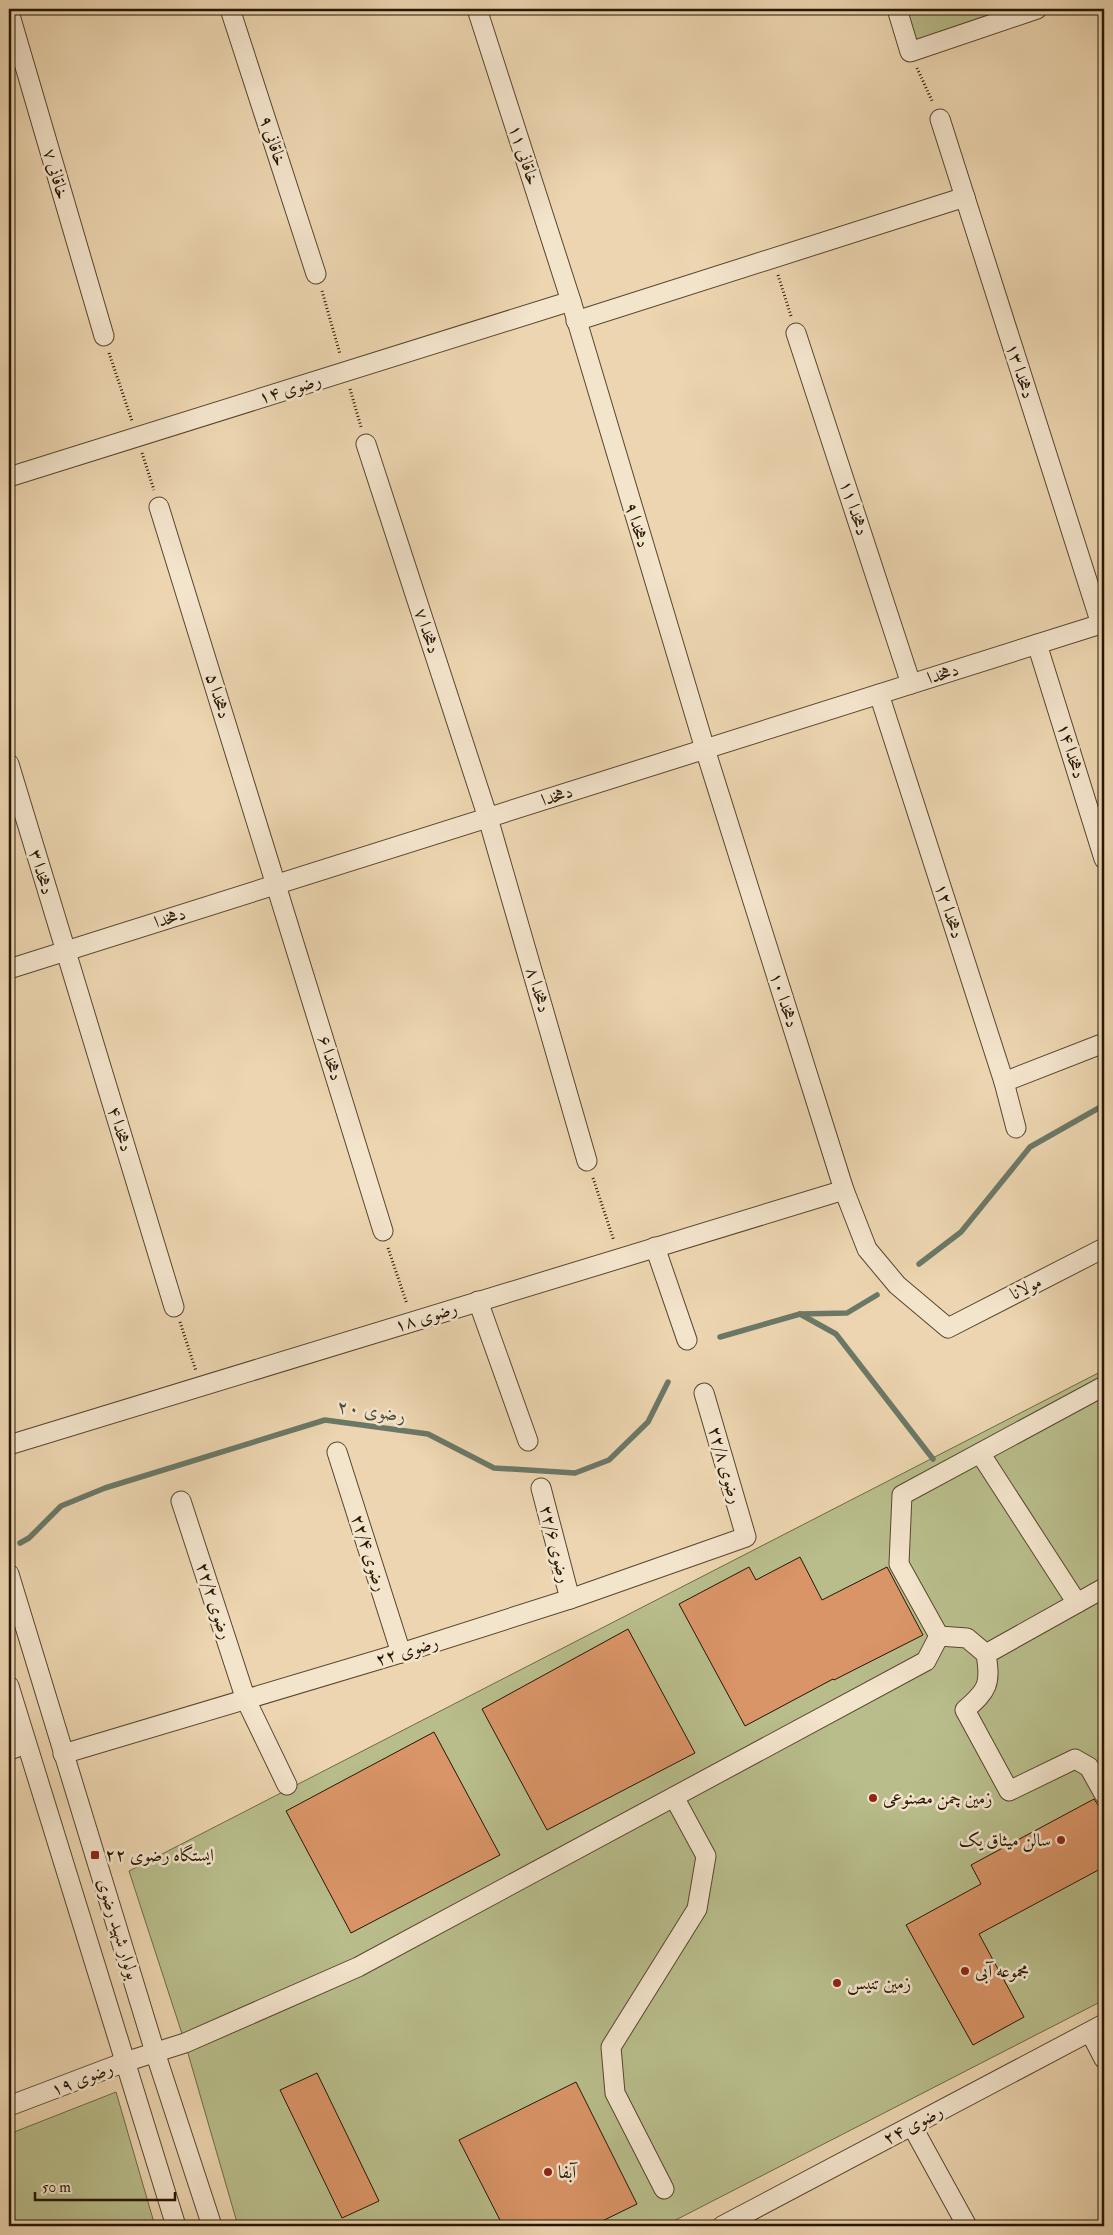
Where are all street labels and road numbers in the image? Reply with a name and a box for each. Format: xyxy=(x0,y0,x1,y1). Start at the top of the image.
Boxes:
street label: خاقانی ۹ xyxy=(254,113,292,169)
street label: خاقانی ۱۱ xyxy=(503,122,545,188)
street label: خاقانی ۷ xyxy=(38,146,74,202)
street label: دهخدا ۱۳ xyxy=(1000,340,1040,402)
street label: رضوی ۱۴ xyxy=(256,369,324,409)
street label: دهخدا ۱۱ xyxy=(834,477,874,539)
street label: دهخدا ۹ xyxy=(619,499,655,551)
street label: دهخدا ۷ xyxy=(409,605,445,657)
street label: دهخدا xyxy=(924,658,962,690)
street label: دهخدا ۵ xyxy=(200,670,236,722)
street label: دهخدا ۱۴ xyxy=(1052,720,1090,782)
street label: دهخدا xyxy=(538,780,576,812)
street label: دهخدا ۳ xyxy=(23,846,59,898)
street label: دهخدا ۱۲ xyxy=(929,880,969,942)
street label: دهخدا xyxy=(151,902,189,934)
street label: دهخدا ۸ xyxy=(521,965,555,1015)
street label: دهخدا ۱۰ xyxy=(764,969,804,1031)
street label: دهخدا ۶ xyxy=(312,1032,348,1084)
street label: دهخدا ۴ xyxy=(102,1103,138,1155)
street label: مولانا xyxy=(1006,1270,1046,1306)
street label: رضوی ۱۸ xyxy=(392,1297,460,1337)
street label: رضوی ۲۲/۸ xyxy=(703,1423,747,1507)
street label: رضوی ۲۲/۶ xyxy=(534,1503,576,1585)
street label: رضوی ۲۲/۴ xyxy=(346,1512,392,1594)
street label: رضوی ۲۲/۲ xyxy=(191,1560,237,1642)
street label: رضوی ۲۲ xyxy=(373,1631,441,1671)
street label: بولوار شهید رضوی xyxy=(92,1876,144,1982)
street label: رضوی ۱۹ xyxy=(48,2057,116,2101)
street label: رضوی ۲۴ xyxy=(879,2100,947,2150)

